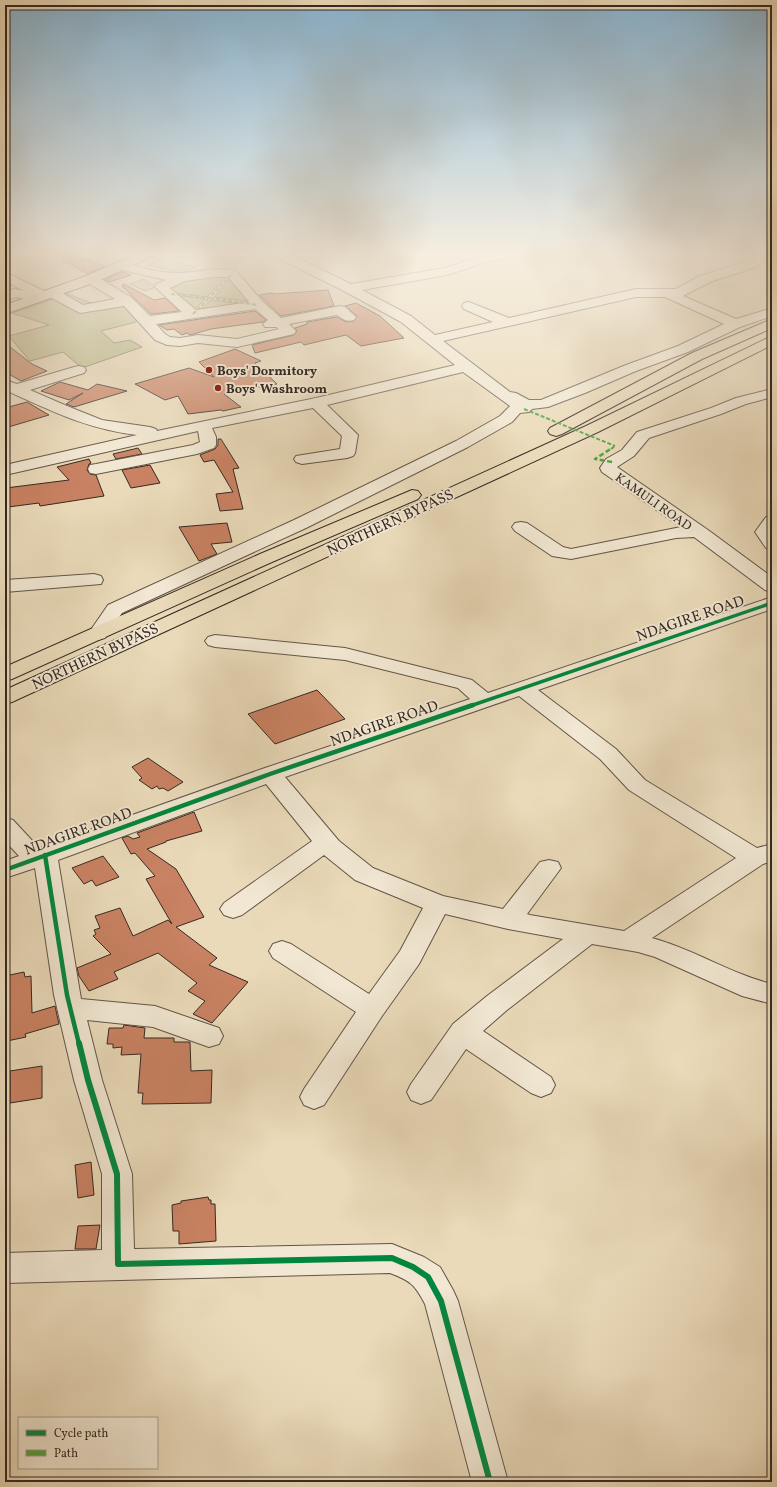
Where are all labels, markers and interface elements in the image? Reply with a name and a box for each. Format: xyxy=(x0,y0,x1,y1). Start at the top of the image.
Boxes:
place label: Boys' Dormitory xyxy=(217,363,318,381)
marker: Boys' Dormitory xyxy=(204,365,214,375)
place label: Boys' Washroom xyxy=(226,381,327,399)
marker: Boys' Washroom xyxy=(213,383,223,393)
street label: KAMULI ROAD xyxy=(611,469,695,536)
street label: NORTHERN BYPASS xyxy=(324,485,458,562)
street label: NDAGIRE ROAD xyxy=(634,591,747,648)
street label: NORTHERN BYPASS xyxy=(29,619,163,696)
street label: NDAGIRE ROAD xyxy=(328,696,441,753)
street label: NDAGIRE ROAD xyxy=(22,803,135,862)
legend xyxy=(18,1417,158,1469)
text: Cycle path xyxy=(54,1426,109,1442)
text: Path xyxy=(54,1446,78,1462)

